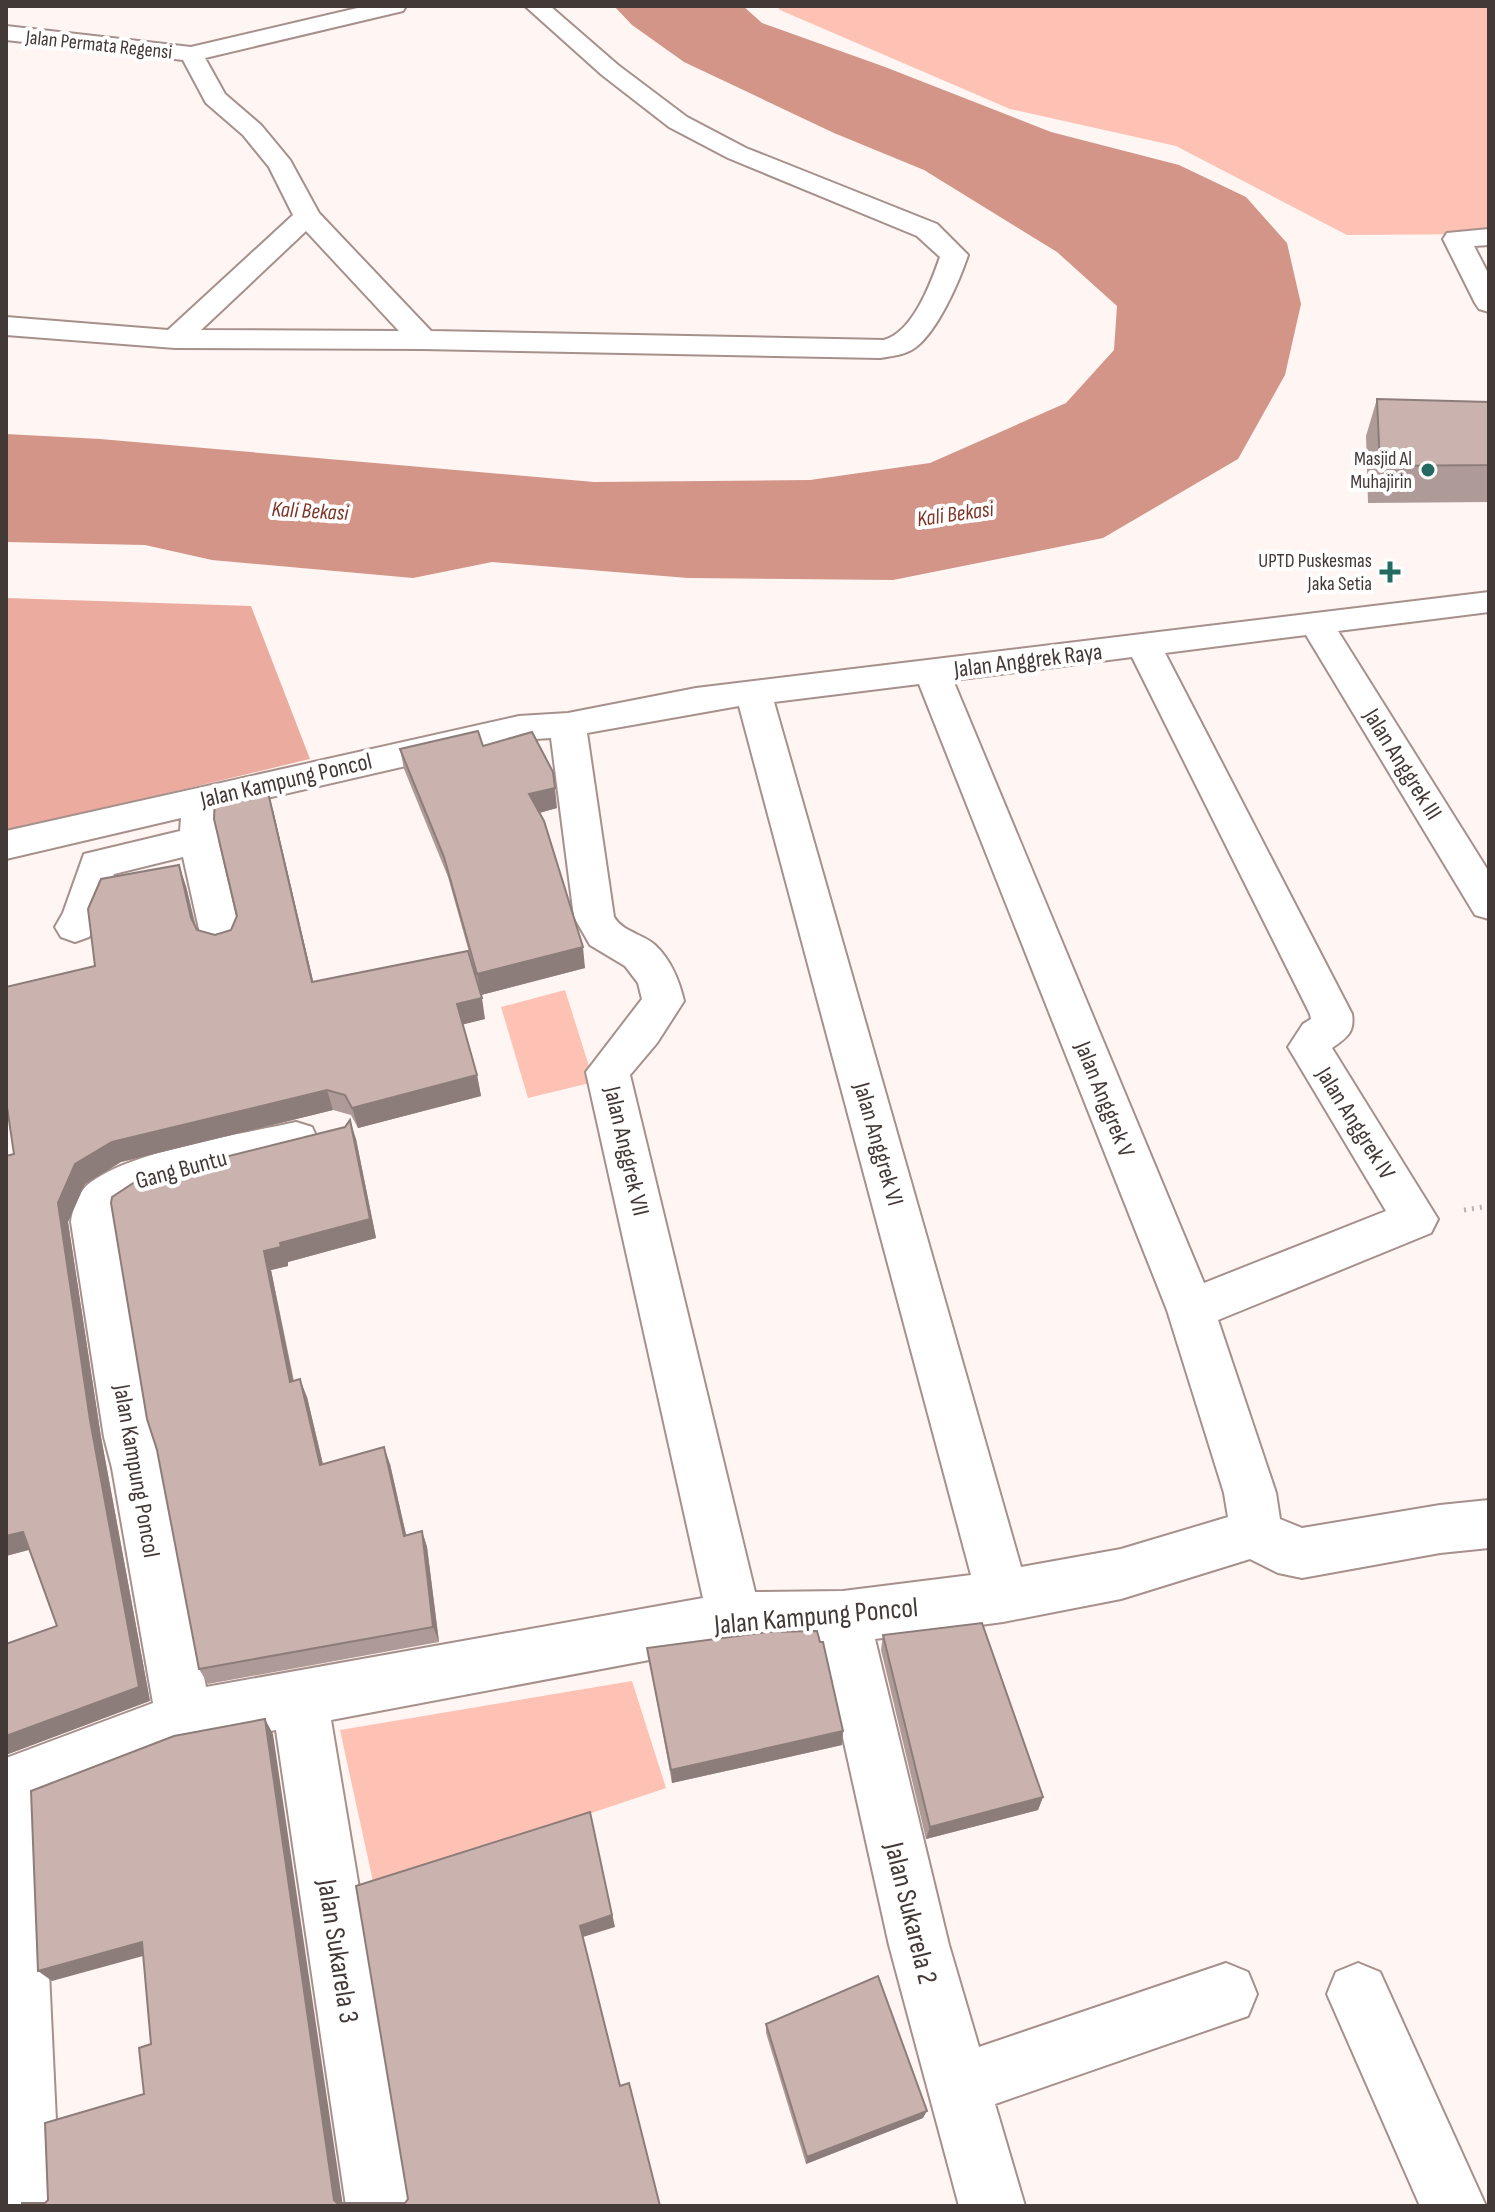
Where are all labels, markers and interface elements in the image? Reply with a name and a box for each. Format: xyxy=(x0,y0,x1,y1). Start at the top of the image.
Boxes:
street label: Jalan Permata Regensi xyxy=(24,25,173,65)
place label: Masjid Al Muhajirin xyxy=(1350,447,1412,494)
marker: Masjid Al Muhajirin xyxy=(1419,461,1437,479)
water label: Kali Bekasi xyxy=(271,496,350,527)
water label: Kali Bekasi xyxy=(915,496,996,533)
place label: UPTD Puskesmas Jaka Setia xyxy=(1258,549,1372,596)
marker: UPTD Puskesmas Jaka Setia xyxy=(1379,561,1401,583)
street label: Jalan Anggrek Raya xyxy=(951,637,1104,684)
street label: Jalan Anggrek III xyxy=(1356,702,1448,825)
street label: Jalan Kampung Poncol xyxy=(196,747,375,815)
street label: Jalan Anggrek V xyxy=(1068,1036,1141,1161)
street label: Jalan Anggrek IV xyxy=(1309,1061,1402,1185)
street label: Jalan Anggrek VI xyxy=(847,1078,910,1209)
street label: Jalan Anggrek VII xyxy=(597,1083,655,1219)
street label: Gang Buntu xyxy=(132,1143,230,1196)
street label: Jalan Kampung Poncol xyxy=(107,1381,166,1560)
street label: Jalan Kampung Poncol xyxy=(712,1591,919,1642)
street label: Jalan Sukarela 2 xyxy=(877,1838,944,1988)
street label: Jalan Sukarela 3 xyxy=(310,1876,365,2025)

